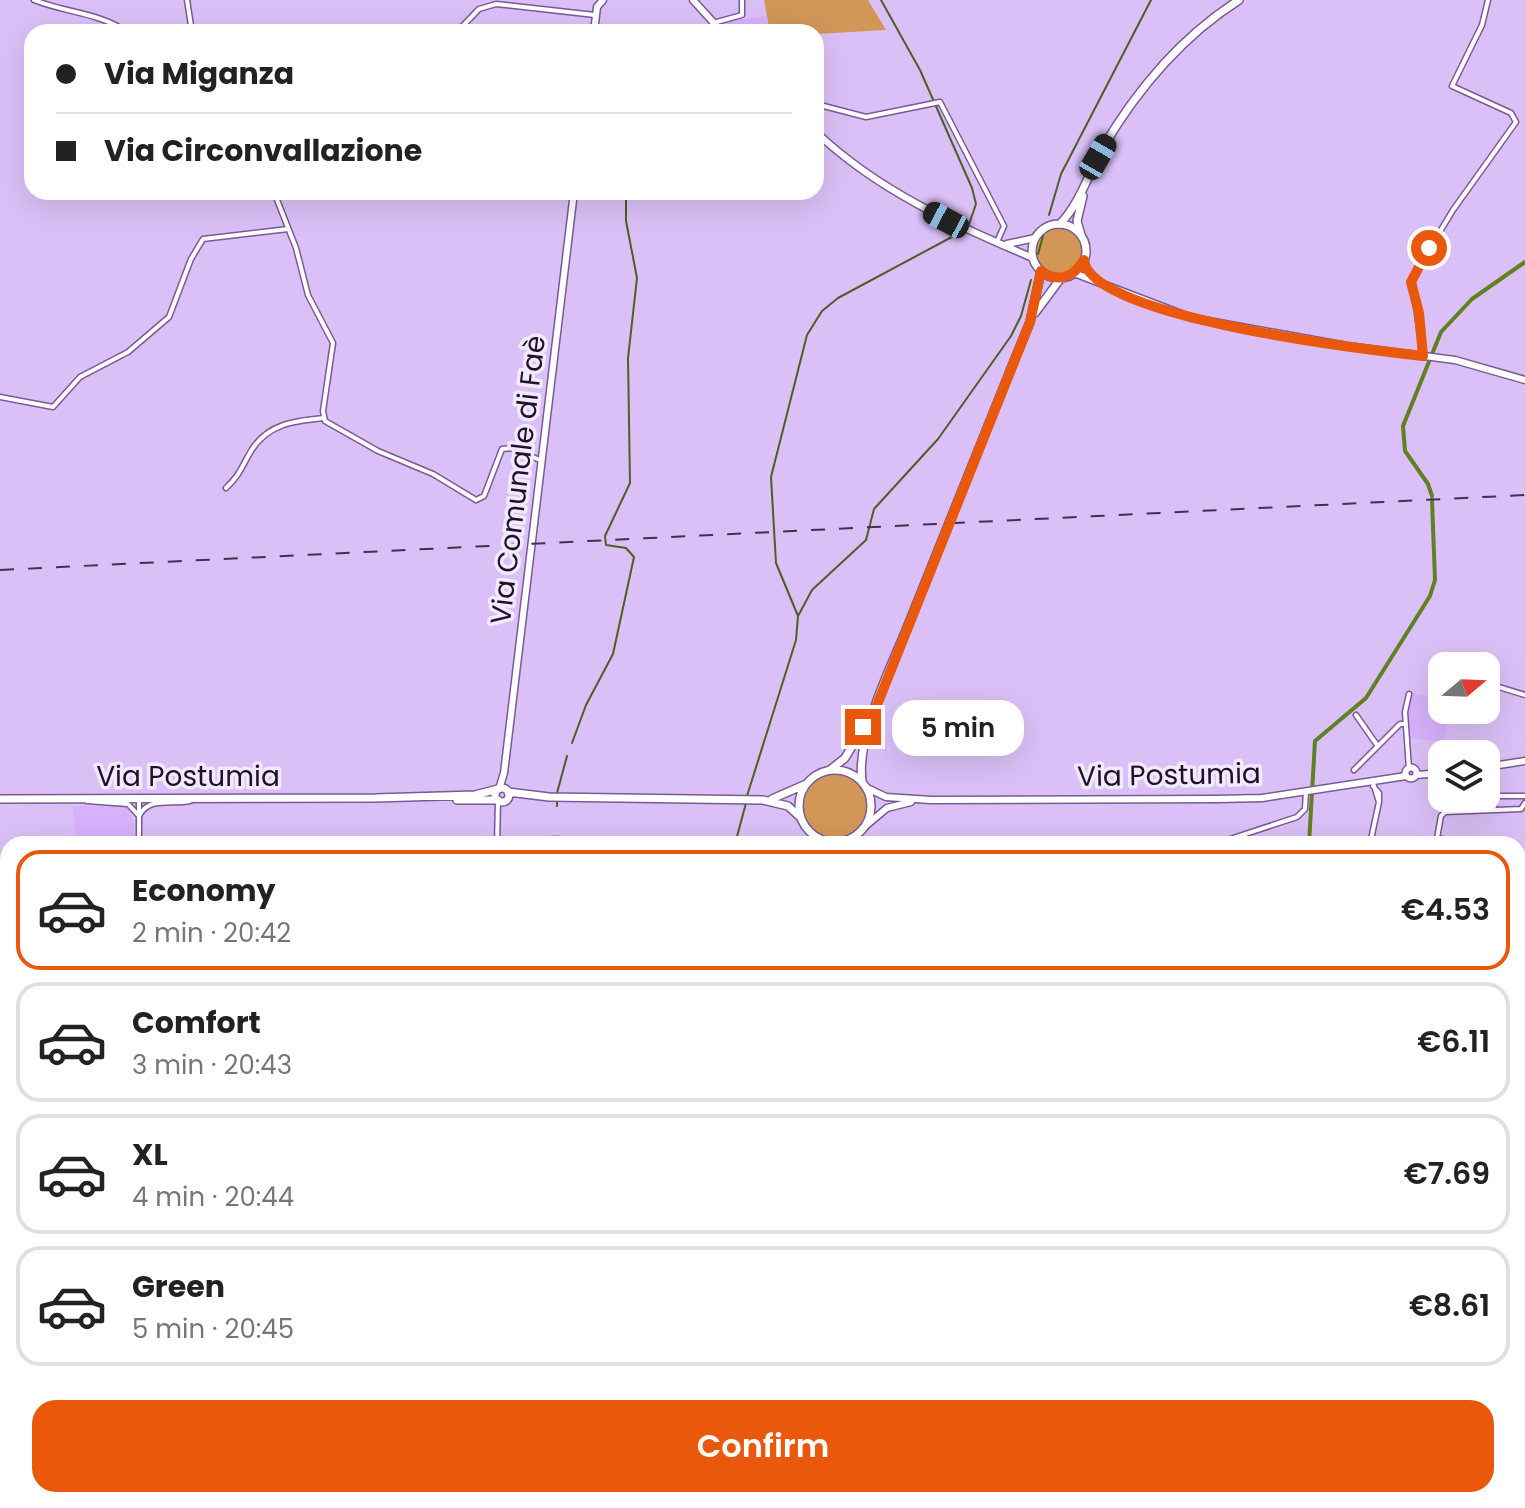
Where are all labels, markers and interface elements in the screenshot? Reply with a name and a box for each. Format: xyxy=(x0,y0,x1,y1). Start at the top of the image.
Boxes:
text: Via Miganza xyxy=(104,52,294,95)
text: Via Circonvallazione xyxy=(104,129,422,172)
car xyxy=(1076,130,1120,184)
car xyxy=(919,198,973,242)
route start xyxy=(1411,230,1447,266)
street label: Via Comunale di Faè xyxy=(481,333,555,627)
north arrow xyxy=(1428,652,1500,724)
map controls xyxy=(1428,652,1500,812)
callout: 5 min xyxy=(891,699,1023,755)
route end xyxy=(845,709,881,745)
text: 5 min xyxy=(921,710,995,746)
button: layers xyxy=(1428,740,1500,812)
street label: Via Postumia xyxy=(1077,754,1261,796)
street label: Via Postumia xyxy=(96,757,280,796)
text: Economy xyxy=(132,869,276,912)
icon: car xyxy=(36,874,108,946)
text: €4.53 xyxy=(1401,888,1490,931)
text: 2 min · 20:42 xyxy=(132,915,291,951)
text: Comfort xyxy=(132,1001,261,1044)
icon: car xyxy=(36,1006,108,1078)
text: €6.11 xyxy=(1417,1020,1490,1063)
text: 3 min · 20:43 xyxy=(132,1047,292,1083)
text: XL xyxy=(132,1133,168,1176)
icon: car xyxy=(36,1138,108,1210)
text: €7.69 xyxy=(1404,1152,1490,1195)
text: 4 min · 20:44 xyxy=(132,1179,294,1215)
text: Green xyxy=(132,1265,225,1308)
icon: car xyxy=(36,1270,108,1342)
text: €8.61 xyxy=(1409,1284,1490,1327)
text: 5 min · 20:45 xyxy=(132,1311,294,1347)
button: Confirm xyxy=(32,1400,1494,1492)

